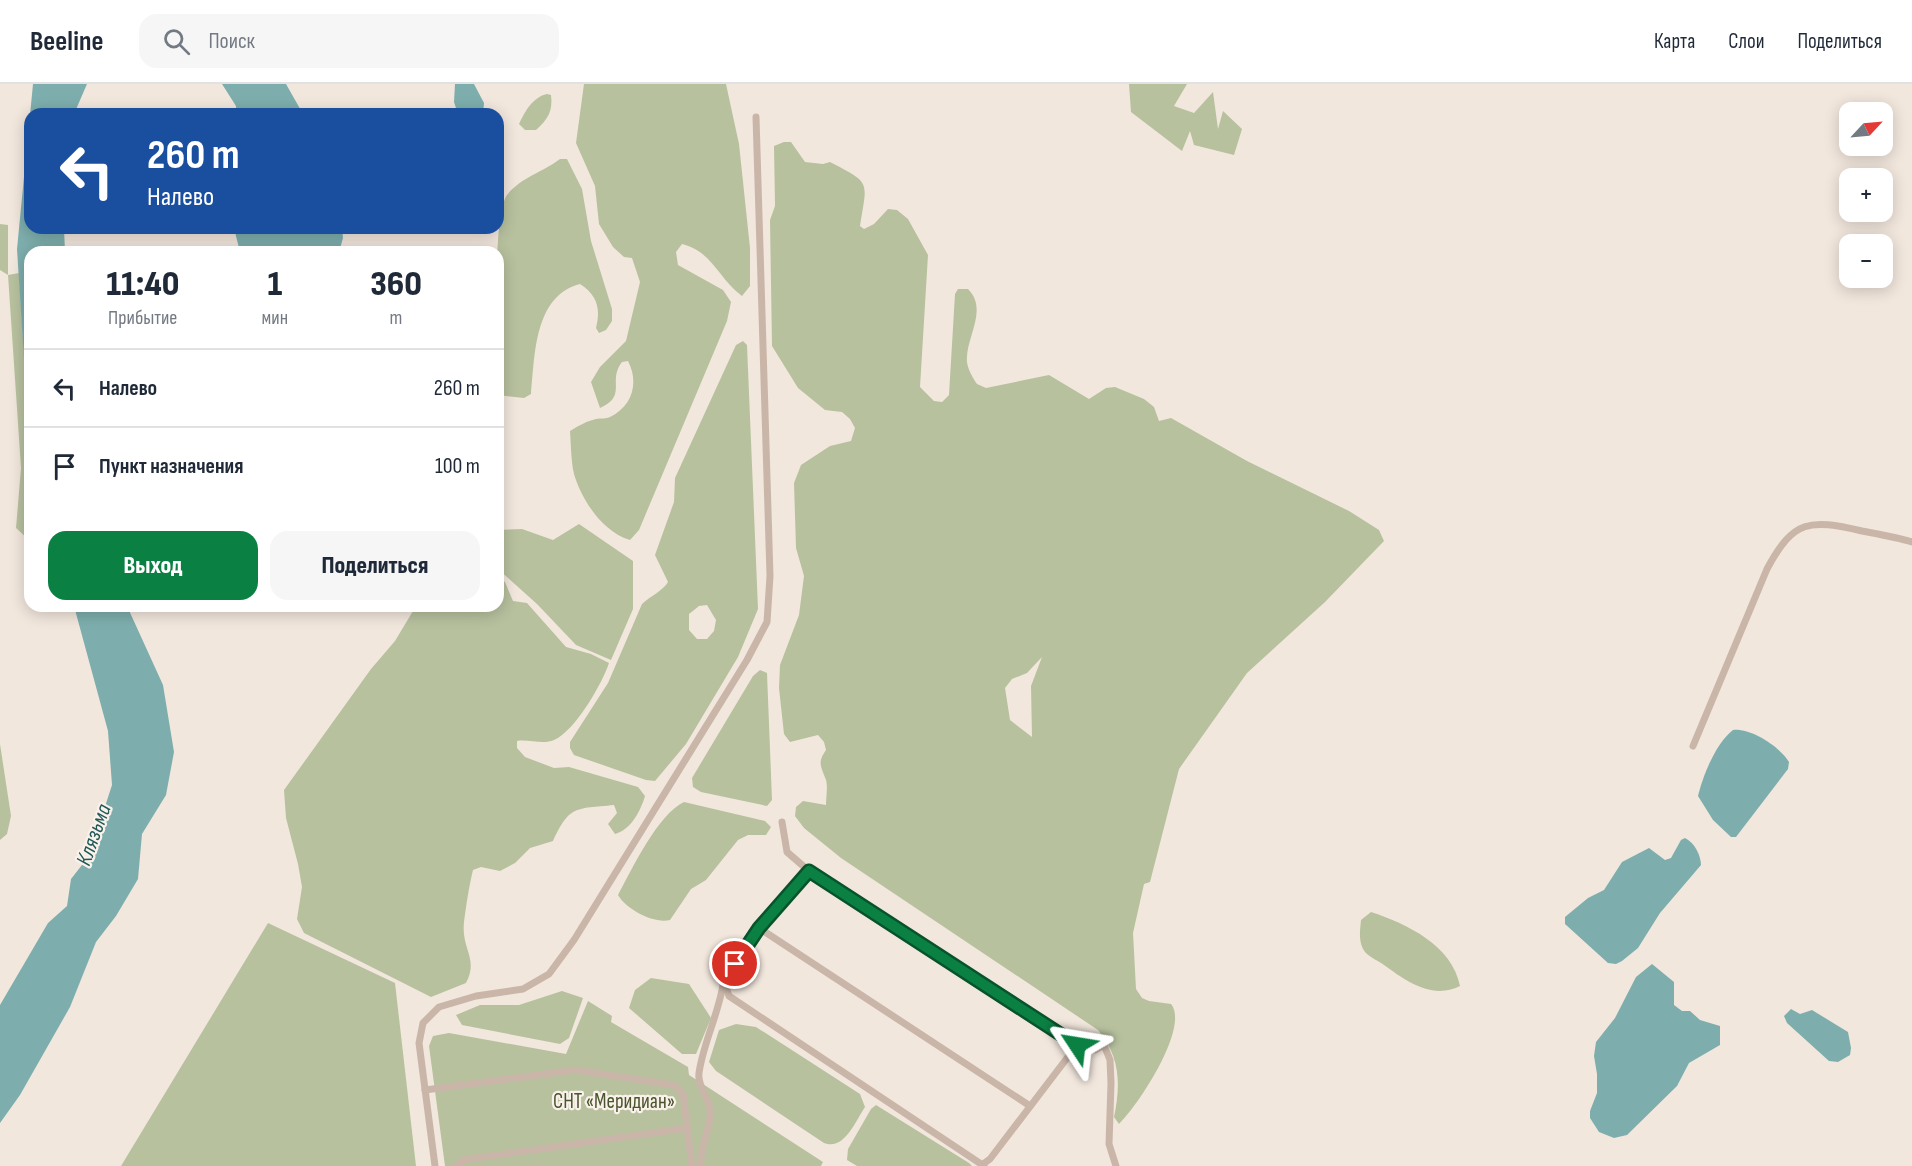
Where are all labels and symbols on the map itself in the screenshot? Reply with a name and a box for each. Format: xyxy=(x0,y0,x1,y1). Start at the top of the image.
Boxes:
north arrow xyxy=(1839,102,1893,156)
water label: Клязьма xyxy=(70,801,118,869)
pin xyxy=(709,938,760,989)
position arrow xyxy=(1045,1013,1109,1077)
park label: СНТ «Меридиан» xyxy=(553,1089,675,1114)

